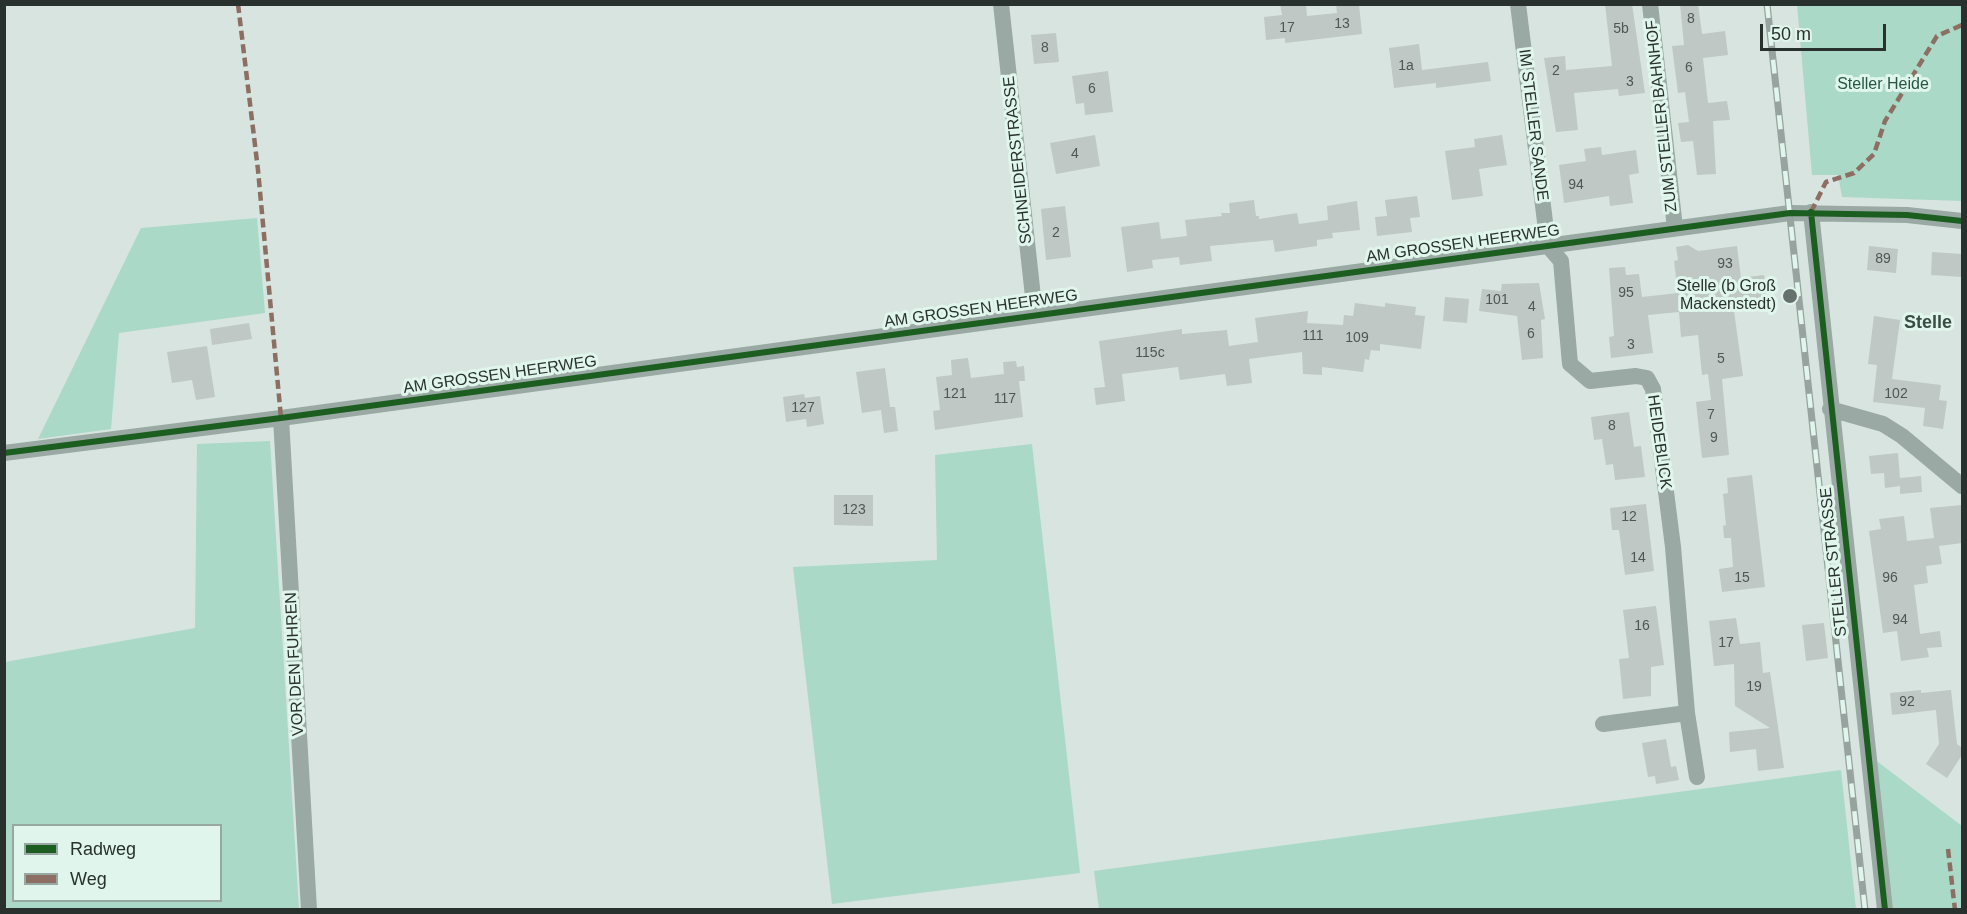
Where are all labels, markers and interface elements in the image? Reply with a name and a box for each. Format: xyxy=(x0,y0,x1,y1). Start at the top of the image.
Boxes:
house number: 8 xyxy=(1687,11,1695,27)
scale bar xyxy=(1763,12,1889,50)
house number: 13 xyxy=(1334,16,1350,32)
street label: ZUM STELLER BAHNHOF xyxy=(1642,19,1682,213)
house number: 17 xyxy=(1279,20,1295,36)
house number: 5b xyxy=(1613,21,1629,37)
text: 50 m xyxy=(1771,24,1811,44)
house number: 8 xyxy=(1041,40,1049,56)
street label: IM STELLER SANDE xyxy=(1514,48,1552,202)
house number: 1a xyxy=(1398,58,1414,74)
house number: 6 xyxy=(1685,60,1693,76)
house number: 2 xyxy=(1552,63,1560,79)
house number: 3 xyxy=(1626,74,1634,90)
street label: SCHNEIDERSTRASSE xyxy=(1000,75,1036,245)
park label: Steller Heide xyxy=(1837,75,1929,95)
house number: 6 xyxy=(1088,81,1096,97)
house number: 4 xyxy=(1071,146,1079,162)
house number: 94 xyxy=(1568,177,1584,193)
street label: AM GROSSEN HEERWEG xyxy=(1365,221,1561,267)
house number: 2 xyxy=(1052,225,1060,241)
house number: 89 xyxy=(1875,251,1891,267)
house number: 93 xyxy=(1717,256,1733,272)
place label: Stelle (b Groß Mackenstedt) xyxy=(1676,277,1776,315)
house number: 95 xyxy=(1618,285,1634,301)
street label: AM GROSSEN HEERWEG xyxy=(883,286,1079,332)
marker: Stelle (b Groß Mackenstedt) xyxy=(1781,287,1799,305)
house number: 101 xyxy=(1485,292,1509,308)
house number: 4 xyxy=(1528,299,1536,315)
district label: Stelle xyxy=(1904,312,1952,334)
house number: 6 xyxy=(1527,326,1535,342)
house number: 111 xyxy=(1302,328,1324,344)
house number: 109 xyxy=(1345,330,1369,346)
house number: 3 xyxy=(1627,337,1635,353)
house number: 115c xyxy=(1135,345,1165,361)
house number: 5 xyxy=(1717,351,1725,367)
street label: AM GROSSEN HEERWEG xyxy=(402,352,598,398)
house number: 121 xyxy=(943,386,967,402)
house number: 102 xyxy=(1884,386,1908,402)
house number: 117 xyxy=(994,391,1016,407)
street label: HEIDEBLICK xyxy=(1643,394,1675,490)
house number: 127 xyxy=(791,400,815,416)
house number: 7 xyxy=(1707,407,1715,423)
house number: 8 xyxy=(1608,418,1616,434)
house number: 9 xyxy=(1710,430,1718,446)
street label: STELLER STRASSE xyxy=(1817,486,1851,638)
house number: 123 xyxy=(842,502,866,518)
house number: 12 xyxy=(1621,509,1637,525)
house number: 14 xyxy=(1630,550,1646,566)
house number: 15 xyxy=(1734,570,1750,586)
house number: 96 xyxy=(1882,570,1898,586)
street label: VOR DEN FUHREN xyxy=(282,592,308,736)
house number: 94 xyxy=(1892,612,1908,628)
house number: 16 xyxy=(1634,618,1650,634)
house number: 17 xyxy=(1718,635,1734,651)
house number: 19 xyxy=(1746,679,1762,695)
house number: 92 xyxy=(1899,694,1915,710)
legend xyxy=(12,824,222,902)
text: Radweg xyxy=(70,839,136,859)
text: Weg xyxy=(70,869,107,889)

